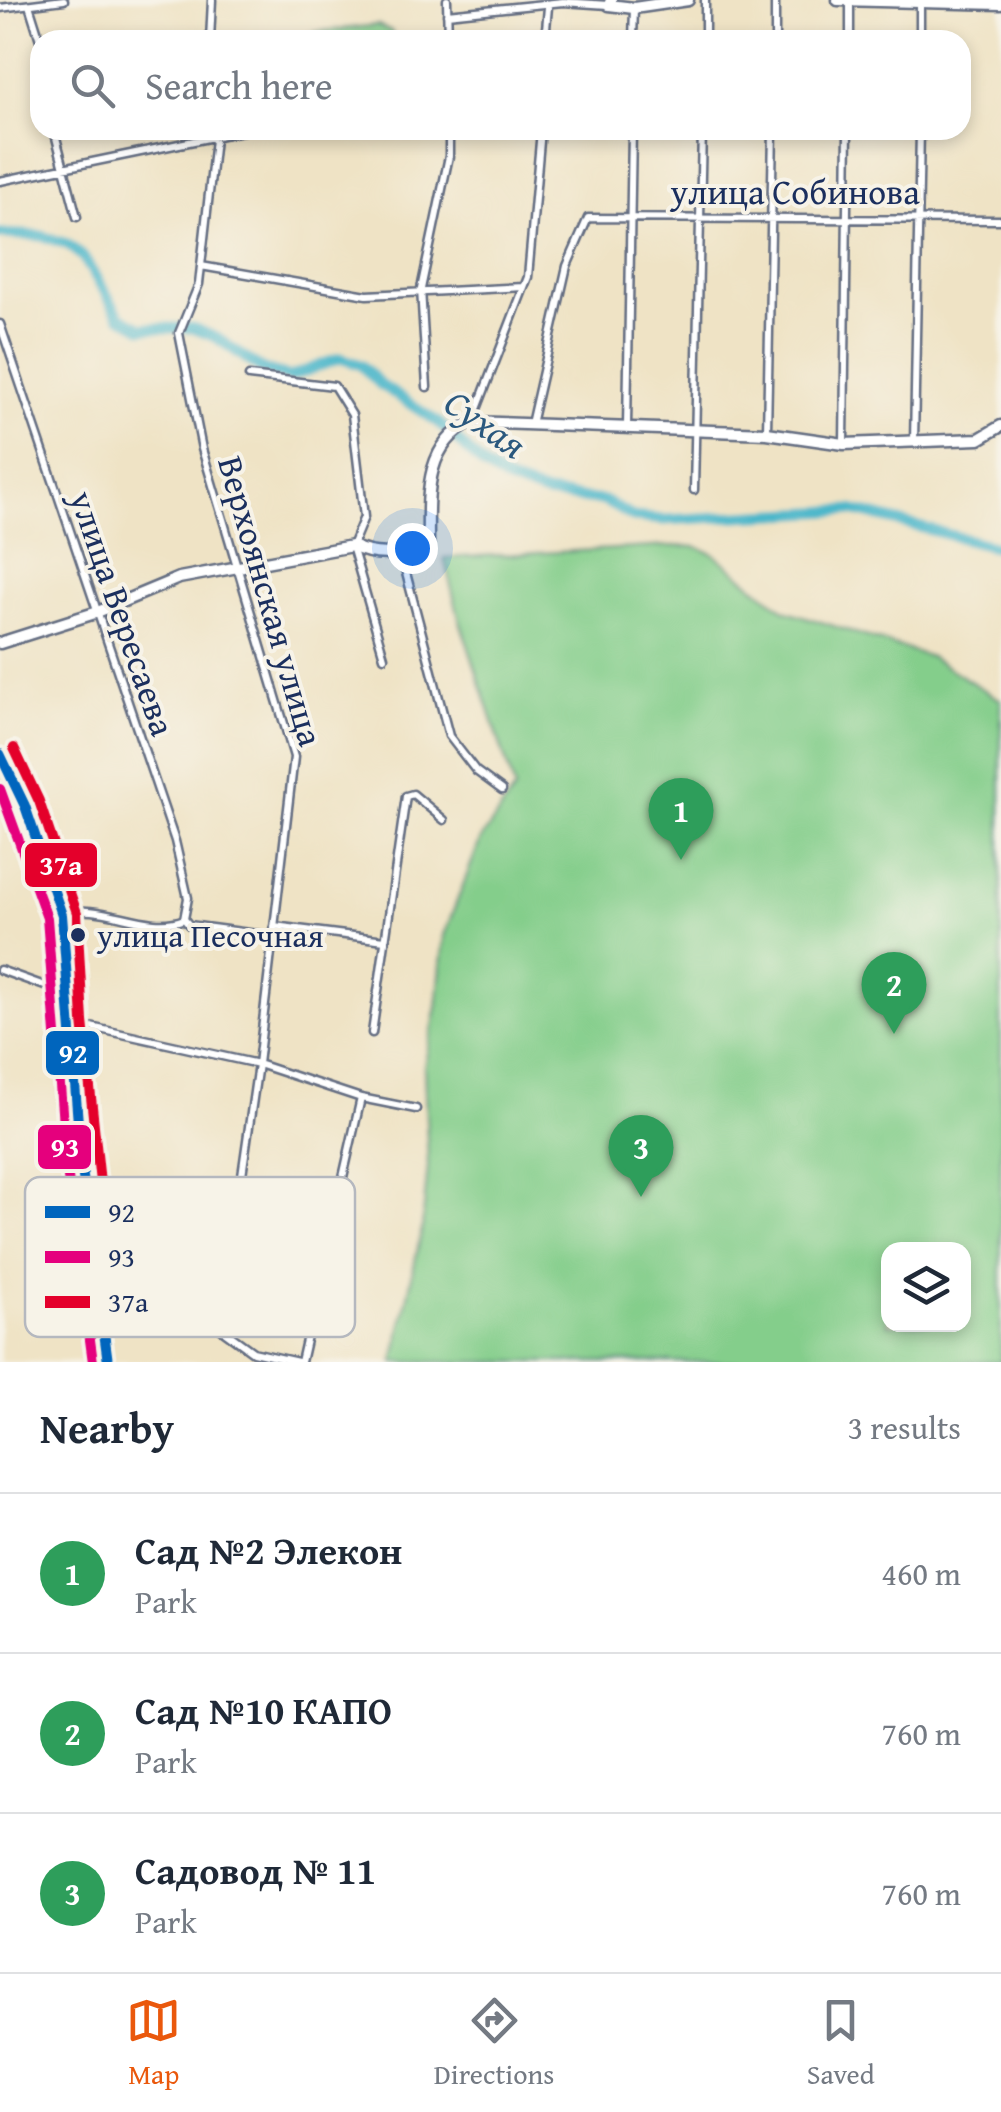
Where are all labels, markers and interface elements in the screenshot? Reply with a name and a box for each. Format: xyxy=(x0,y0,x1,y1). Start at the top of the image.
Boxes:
search box xyxy=(30,30,971,140)
text: Search here xyxy=(145,57,333,113)
icon: search xyxy=(65,58,120,113)
street label: улица Собинова xyxy=(669,166,920,217)
water label: Сухая xyxy=(433,374,539,472)
street label: Верхоянская улица xyxy=(205,450,337,752)
street label: улица Вересаева xyxy=(57,483,189,743)
your location xyxy=(387,523,438,574)
pin: 1 xyxy=(648,778,714,860)
line badge: 37а xyxy=(23,841,99,889)
text: 37а xyxy=(39,844,83,885)
place label: улица Песочная xyxy=(96,912,324,959)
marker: улица Песочная xyxy=(68,925,88,945)
pin: 2 xyxy=(862,952,926,1034)
line badge: 92 xyxy=(44,1029,101,1077)
text: 92 xyxy=(58,1032,88,1073)
pin: 3 xyxy=(608,1114,674,1197)
line badge: 93 xyxy=(36,1123,93,1171)
text: 93 xyxy=(50,1126,80,1167)
legend xyxy=(25,1177,355,1337)
text: 92 xyxy=(108,1191,135,1232)
text: 93 xyxy=(108,1236,135,1277)
map controls xyxy=(881,1242,971,1332)
button: layers xyxy=(881,1242,971,1332)
text: 37а xyxy=(108,1281,149,1322)
text: Nearby xyxy=(40,1397,174,1458)
text: 3 results xyxy=(848,1404,961,1451)
text: Сад №2 Элекон xyxy=(135,1522,402,1578)
text: 1 xyxy=(64,1550,81,1597)
text: 460 m xyxy=(882,1550,961,1597)
text: Park xyxy=(135,1578,197,1625)
text: Сад №10 КАПО xyxy=(135,1682,392,1738)
text: 2 xyxy=(64,1710,81,1757)
text: 760 m xyxy=(882,1710,961,1757)
text: Park xyxy=(135,1738,197,1785)
text: Садовод № 11 xyxy=(135,1842,376,1898)
text: 3 xyxy=(64,1870,81,1917)
text: 760 m xyxy=(882,1870,961,1917)
text: Park xyxy=(135,1898,197,1945)
tab: Map xyxy=(126,1993,181,2094)
tab: Directions xyxy=(434,1993,554,2094)
tab: Saved xyxy=(807,1993,875,2094)

